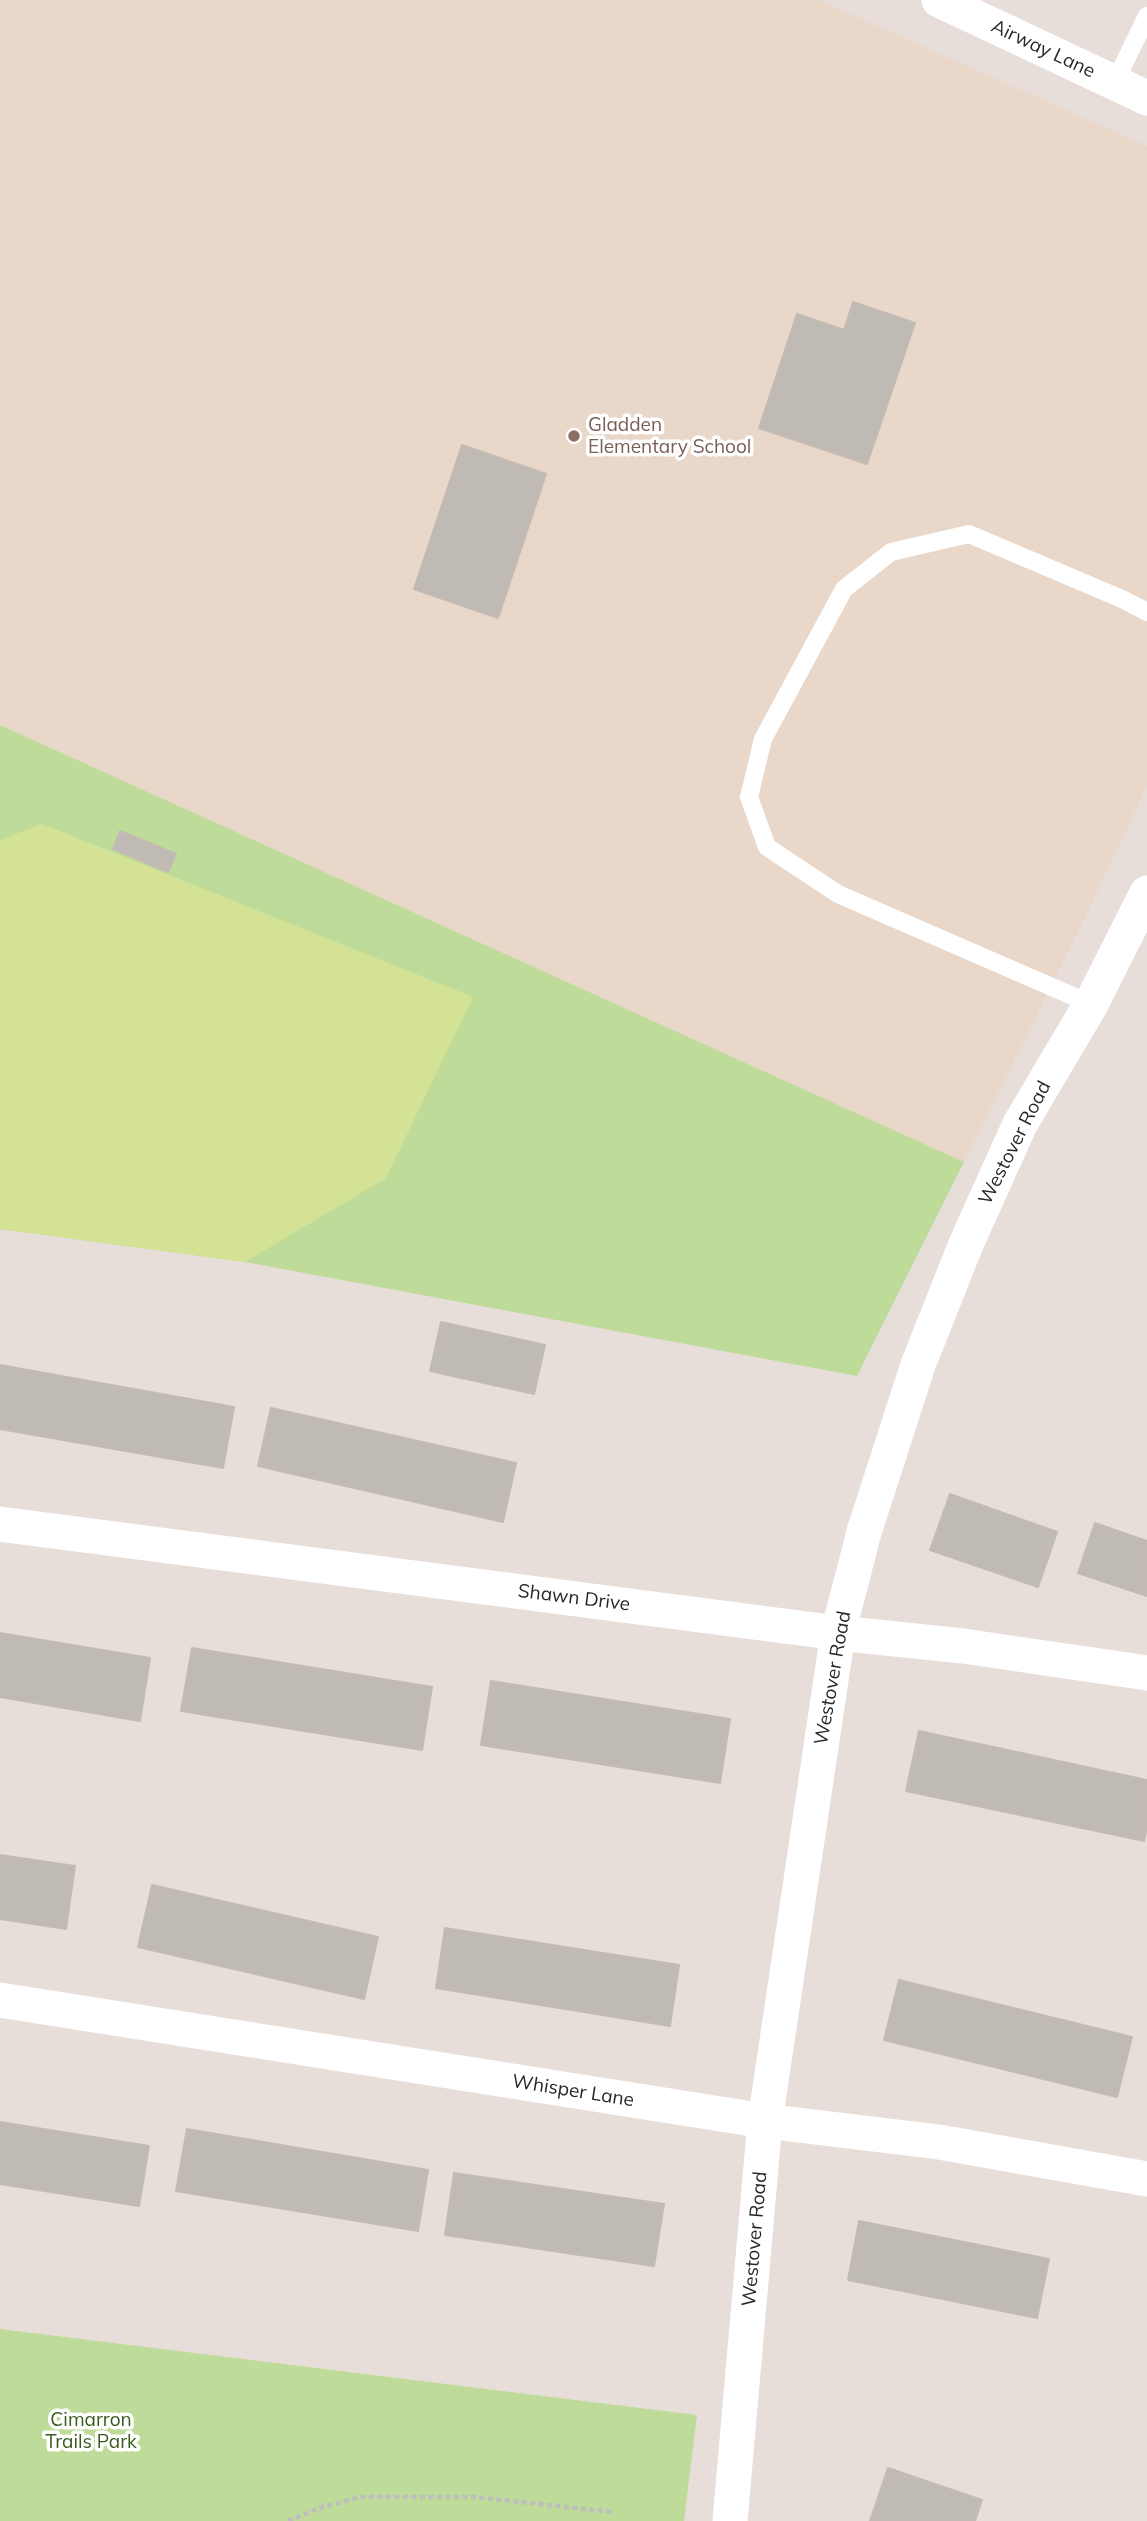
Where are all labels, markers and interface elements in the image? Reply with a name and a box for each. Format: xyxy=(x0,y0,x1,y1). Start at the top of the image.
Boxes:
street label: Airway Lane xyxy=(987,15,1099,83)
place label: Gladden Elementary School xyxy=(588,414,751,458)
marker: Gladden Elementary School xyxy=(566,428,582,444)
street label: Westover Road xyxy=(974,1077,1056,1209)
street label: Shawn Drive xyxy=(517,1580,631,1616)
street label: Westover Road xyxy=(810,1609,856,1747)
street label: Whisper Lane xyxy=(510,2070,636,2112)
street label: Westover Road xyxy=(738,2170,772,2308)
park label: Cimarron Trails Park xyxy=(45,2409,137,2453)

